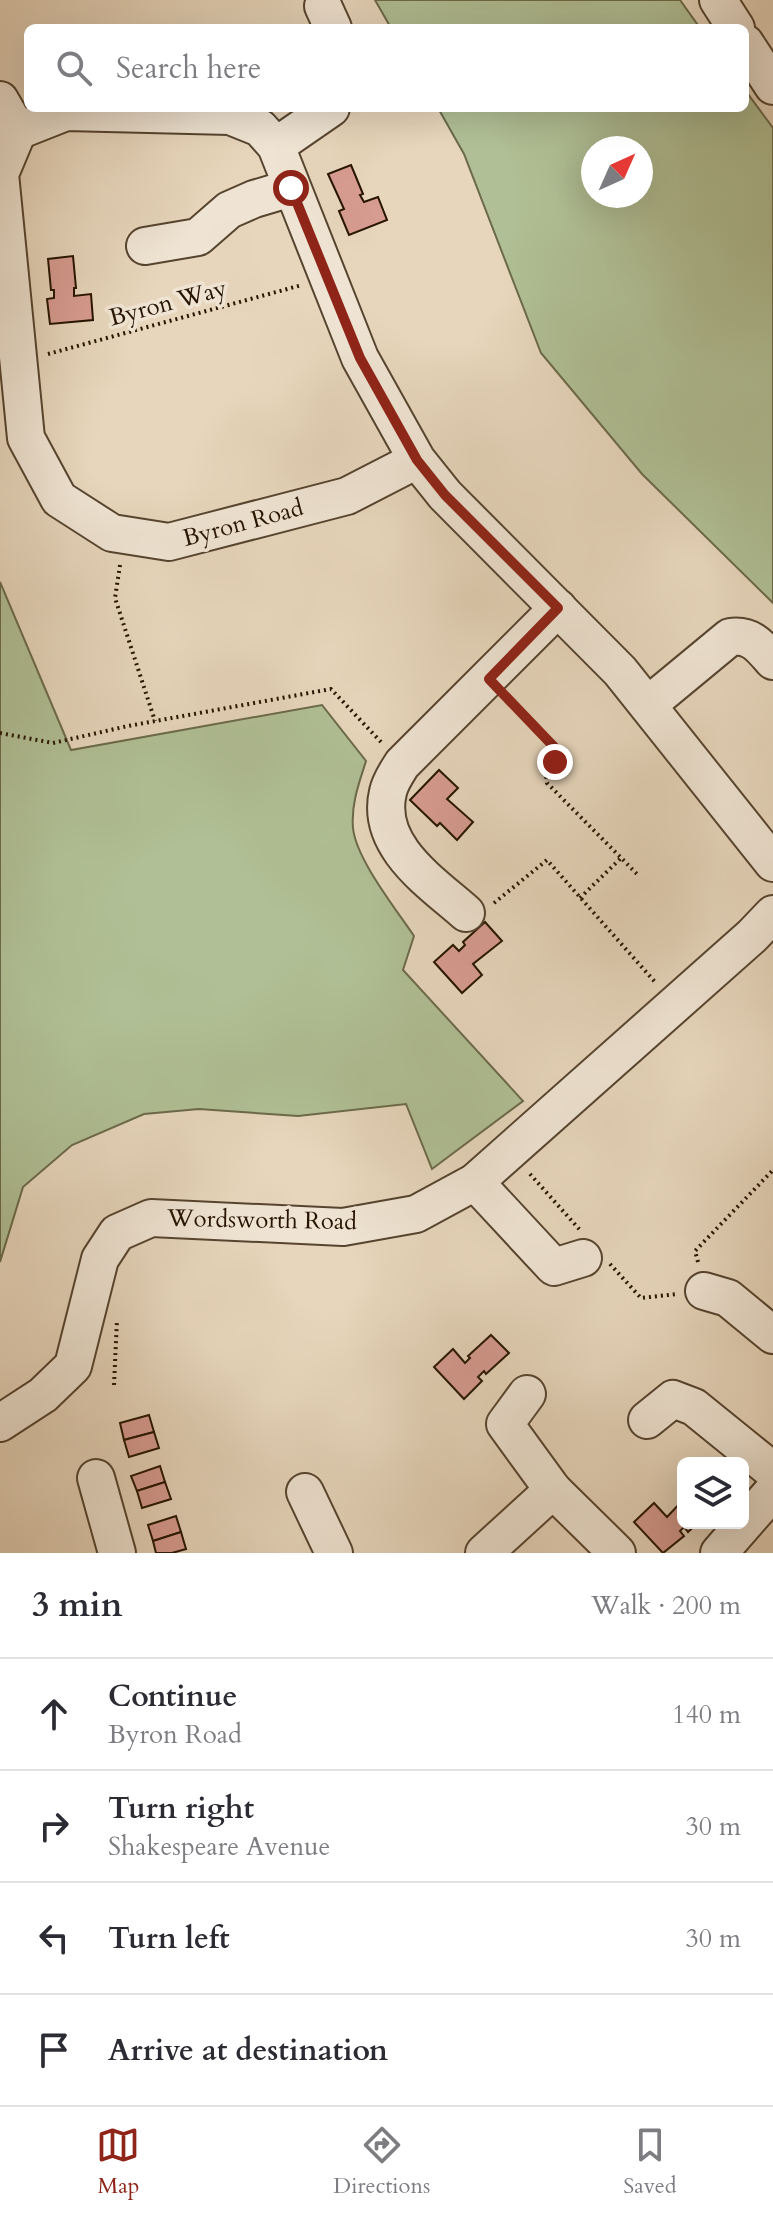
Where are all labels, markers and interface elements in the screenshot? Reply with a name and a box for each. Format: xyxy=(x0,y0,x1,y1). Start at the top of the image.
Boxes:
search box xyxy=(24,24,749,112)
icon: search xyxy=(52,46,96,90)
text: Search here xyxy=(116,48,261,89)
north arrow xyxy=(581,136,653,208)
route start xyxy=(273,170,309,206)
street label: Byron Way xyxy=(106,271,231,335)
street label: Byron Road xyxy=(179,491,307,555)
route end xyxy=(537,744,573,780)
street label: Wordsworth Road xyxy=(166,1202,357,1238)
map controls xyxy=(677,1457,749,1529)
button: layers xyxy=(677,1457,749,1529)
text: 3 min xyxy=(32,1582,123,1628)
text: Walk · 200 m xyxy=(591,1588,741,1623)
text: Continue xyxy=(108,1676,237,1717)
icon: ahead xyxy=(32,1692,76,1736)
text: 140 m xyxy=(672,1697,741,1732)
text: Byron Road xyxy=(108,1717,242,1752)
text: Turn right xyxy=(108,1788,254,1829)
icon: right xyxy=(32,1804,76,1848)
text: 30 m xyxy=(685,1809,741,1844)
text: Shakespeare Avenue xyxy=(108,1829,330,1864)
icon: left xyxy=(32,1916,76,1960)
text: Turn left xyxy=(108,1918,230,1959)
text: 30 m xyxy=(685,1921,741,1956)
icon: arrive xyxy=(32,2028,76,2072)
text: Arrive at destination xyxy=(108,2030,388,2071)
tab: Map xyxy=(96,2123,140,2201)
tab: Directions xyxy=(333,2123,430,2201)
tab: Saved xyxy=(623,2123,677,2201)

